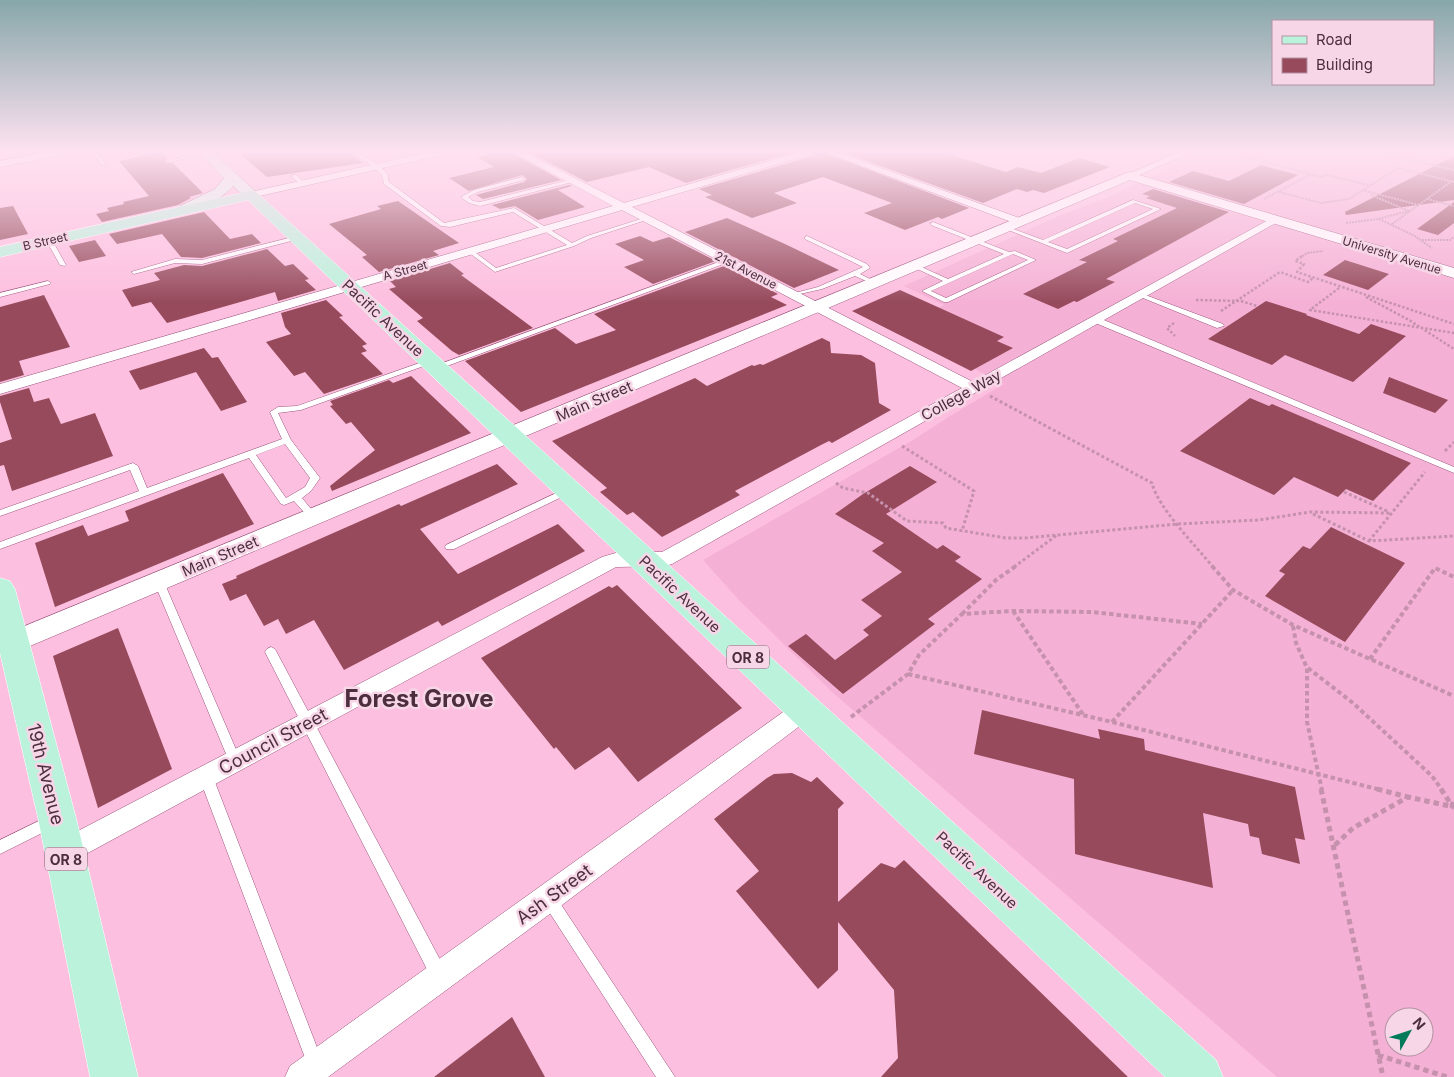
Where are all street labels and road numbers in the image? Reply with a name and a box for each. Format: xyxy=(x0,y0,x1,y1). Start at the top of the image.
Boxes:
street label: B Street xyxy=(21,229,69,253)
street label: University Avenue xyxy=(1341,233,1443,277)
street label: 21st Avenue xyxy=(712,248,780,292)
street label: A Street xyxy=(381,256,429,283)
street label: Pacific Avenue xyxy=(338,275,428,361)
street label: College Way xyxy=(918,365,1005,425)
street label: Main Street xyxy=(553,376,635,426)
street label: Main Street xyxy=(179,531,261,581)
street label: Pacific Avenue xyxy=(635,551,725,637)
road number: OR 8 xyxy=(727,646,769,669)
street label: Council Street xyxy=(215,703,331,778)
street label: 19th Avenue xyxy=(23,721,69,827)
street label: Pacific Avenue xyxy=(932,827,1022,913)
road number: OR 8 xyxy=(45,848,87,871)
street label: Ash Street xyxy=(512,859,596,928)

